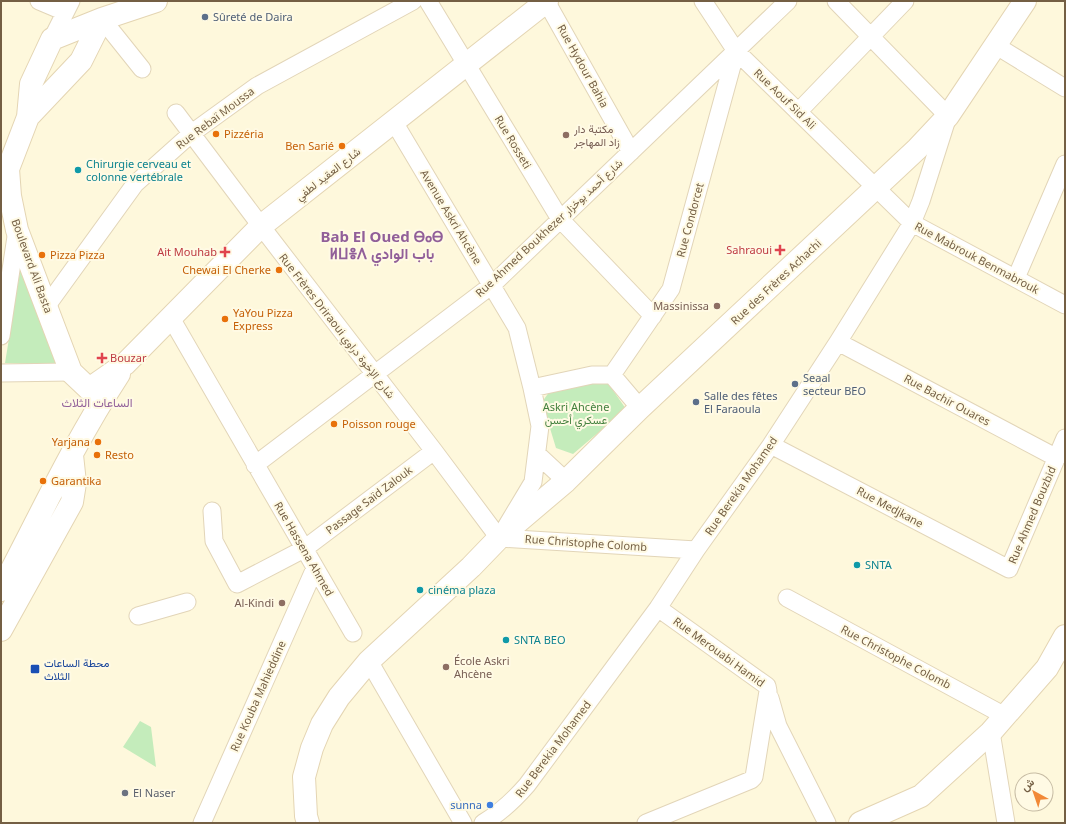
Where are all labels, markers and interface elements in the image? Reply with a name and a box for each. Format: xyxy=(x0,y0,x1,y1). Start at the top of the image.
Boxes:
place label: Sûreté de Daira xyxy=(213,9,293,24)
marker: Sûreté de Daira xyxy=(200,12,210,22)
street label: Rue Hydour Bahia xyxy=(554,21,613,110)
street label: Rue Aouf Sid Ali xyxy=(751,65,820,132)
street label: Rue Rebaï Moussa xyxy=(172,83,257,152)
street label: Rue Rosseti xyxy=(492,112,535,171)
place label: مكتبة دار زاد المهاجر xyxy=(573,121,620,149)
place label: Pizzéria xyxy=(224,126,264,141)
marker: Pizzéria xyxy=(211,129,221,139)
marker: مكتبة دار زاد المهاجر xyxy=(561,130,571,140)
place label: Ben Sarié xyxy=(285,138,334,153)
marker: Ben Sarié xyxy=(337,141,347,151)
street label: شارع العقيد لطفي xyxy=(292,143,365,206)
street label: Rue Ahmed Boukhezer شارع أحمد بوخزار xyxy=(472,155,626,301)
place label: Chirurgie cerveau et colonne vertébrale xyxy=(86,156,191,184)
marker: Chirurgie cerveau et colonne vertébrale xyxy=(73,165,83,175)
street label: Avenue Askri Ahcène xyxy=(417,166,486,267)
street label: Rue Condorcet xyxy=(672,181,707,259)
street label: Boulevard Ali Basta xyxy=(8,217,57,315)
street label: Rue Mabrouk Benmabrouk xyxy=(912,218,1042,297)
district label: Bab El Oued ⴱⴰⴱ ⵍⵡⴻⴷ باب الوادي xyxy=(320,226,444,267)
street label: Rue des Frères Achachi xyxy=(727,236,824,328)
place label: Sahraoui xyxy=(726,242,772,257)
place label: Ait Mouhab xyxy=(157,244,217,259)
marker: Sahraoui xyxy=(775,245,785,255)
place label: Pizza Pizza xyxy=(50,247,105,262)
marker: Ait Mouhab xyxy=(220,247,230,257)
marker: Pizza Pizza xyxy=(37,250,47,260)
street label: Rue Frères Driraoui شارع الإخوة دراوي xyxy=(274,250,399,403)
place label: Chewai El Cherke xyxy=(182,262,271,277)
marker: Chewai El Cherke xyxy=(274,265,284,275)
place label: Massinissa xyxy=(653,298,709,313)
marker: Massinissa xyxy=(712,301,722,311)
place label: YaYou Pizza Express xyxy=(233,305,293,333)
marker: YaYou Pizza Express xyxy=(220,314,230,324)
place label: Bouzar xyxy=(110,350,147,365)
marker: Bouzar xyxy=(97,353,107,363)
place label: Seaal secteur BEO xyxy=(803,370,866,398)
street label: Rue Bachir Ouares xyxy=(901,370,993,429)
marker: Seaal secteur BEO xyxy=(790,379,800,389)
place label: Salle des fêtes El Faraoula xyxy=(704,388,777,416)
district label: الساعات الثلاث xyxy=(61,394,133,411)
marker: Salle des fêtes El Faraoula xyxy=(691,397,701,407)
park label: Askri Ahcène عسكري أحسن xyxy=(543,399,609,430)
place label: Poisson rouge xyxy=(342,416,416,431)
marker: Poisson rouge xyxy=(329,419,339,429)
street label: Rue Berekia Mohamed xyxy=(701,433,780,538)
place label: Yarjana xyxy=(52,434,90,449)
marker: Yarjana xyxy=(93,437,103,447)
place label: Resto xyxy=(105,447,134,462)
marker: Resto xyxy=(92,450,102,460)
street label: Passage Saïd Zalouk xyxy=(322,462,415,537)
street label: Rue Ahmed Bouzbid xyxy=(1004,464,1059,566)
place label: Garantika xyxy=(51,473,101,488)
marker: Garantika xyxy=(38,476,48,486)
street label: Rue Medjkane xyxy=(854,483,926,530)
street label: Rue Hassena Ahmed xyxy=(271,499,338,599)
street label: Rue Christophe Colomb xyxy=(524,531,648,554)
place label: SNTA xyxy=(865,557,893,572)
marker: SNTA xyxy=(852,560,862,570)
place label: cinéma plaza xyxy=(428,582,496,597)
marker: cinéma plaza xyxy=(415,585,425,595)
place label: Al-Kindi xyxy=(235,595,274,610)
marker: Al-Kindi xyxy=(277,598,287,608)
street label: Rue Merouabi Hamid xyxy=(671,613,768,690)
street label: Rue Christophe Colomb xyxy=(839,621,954,692)
place label: SNTA BEO xyxy=(514,632,566,647)
marker: SNTA BEO xyxy=(501,635,511,645)
street label: Rue Kouba Mahieddine xyxy=(226,638,289,754)
place label: École Askri Ahcène xyxy=(454,653,510,681)
place label: محطة الساعات الثلاث xyxy=(44,655,110,683)
marker: École Askri Ahcène xyxy=(441,662,451,672)
marker: محطة الساعات الثلاث xyxy=(29,663,41,675)
street label: Rue Berekia Mohamed xyxy=(511,697,594,800)
north arrow xyxy=(1014,772,1054,812)
text: ش xyxy=(1017,774,1037,794)
place label: El Naser xyxy=(133,785,176,800)
marker: El Naser xyxy=(120,788,130,798)
place label: sunna xyxy=(450,797,482,812)
marker: sunna xyxy=(485,800,495,810)

